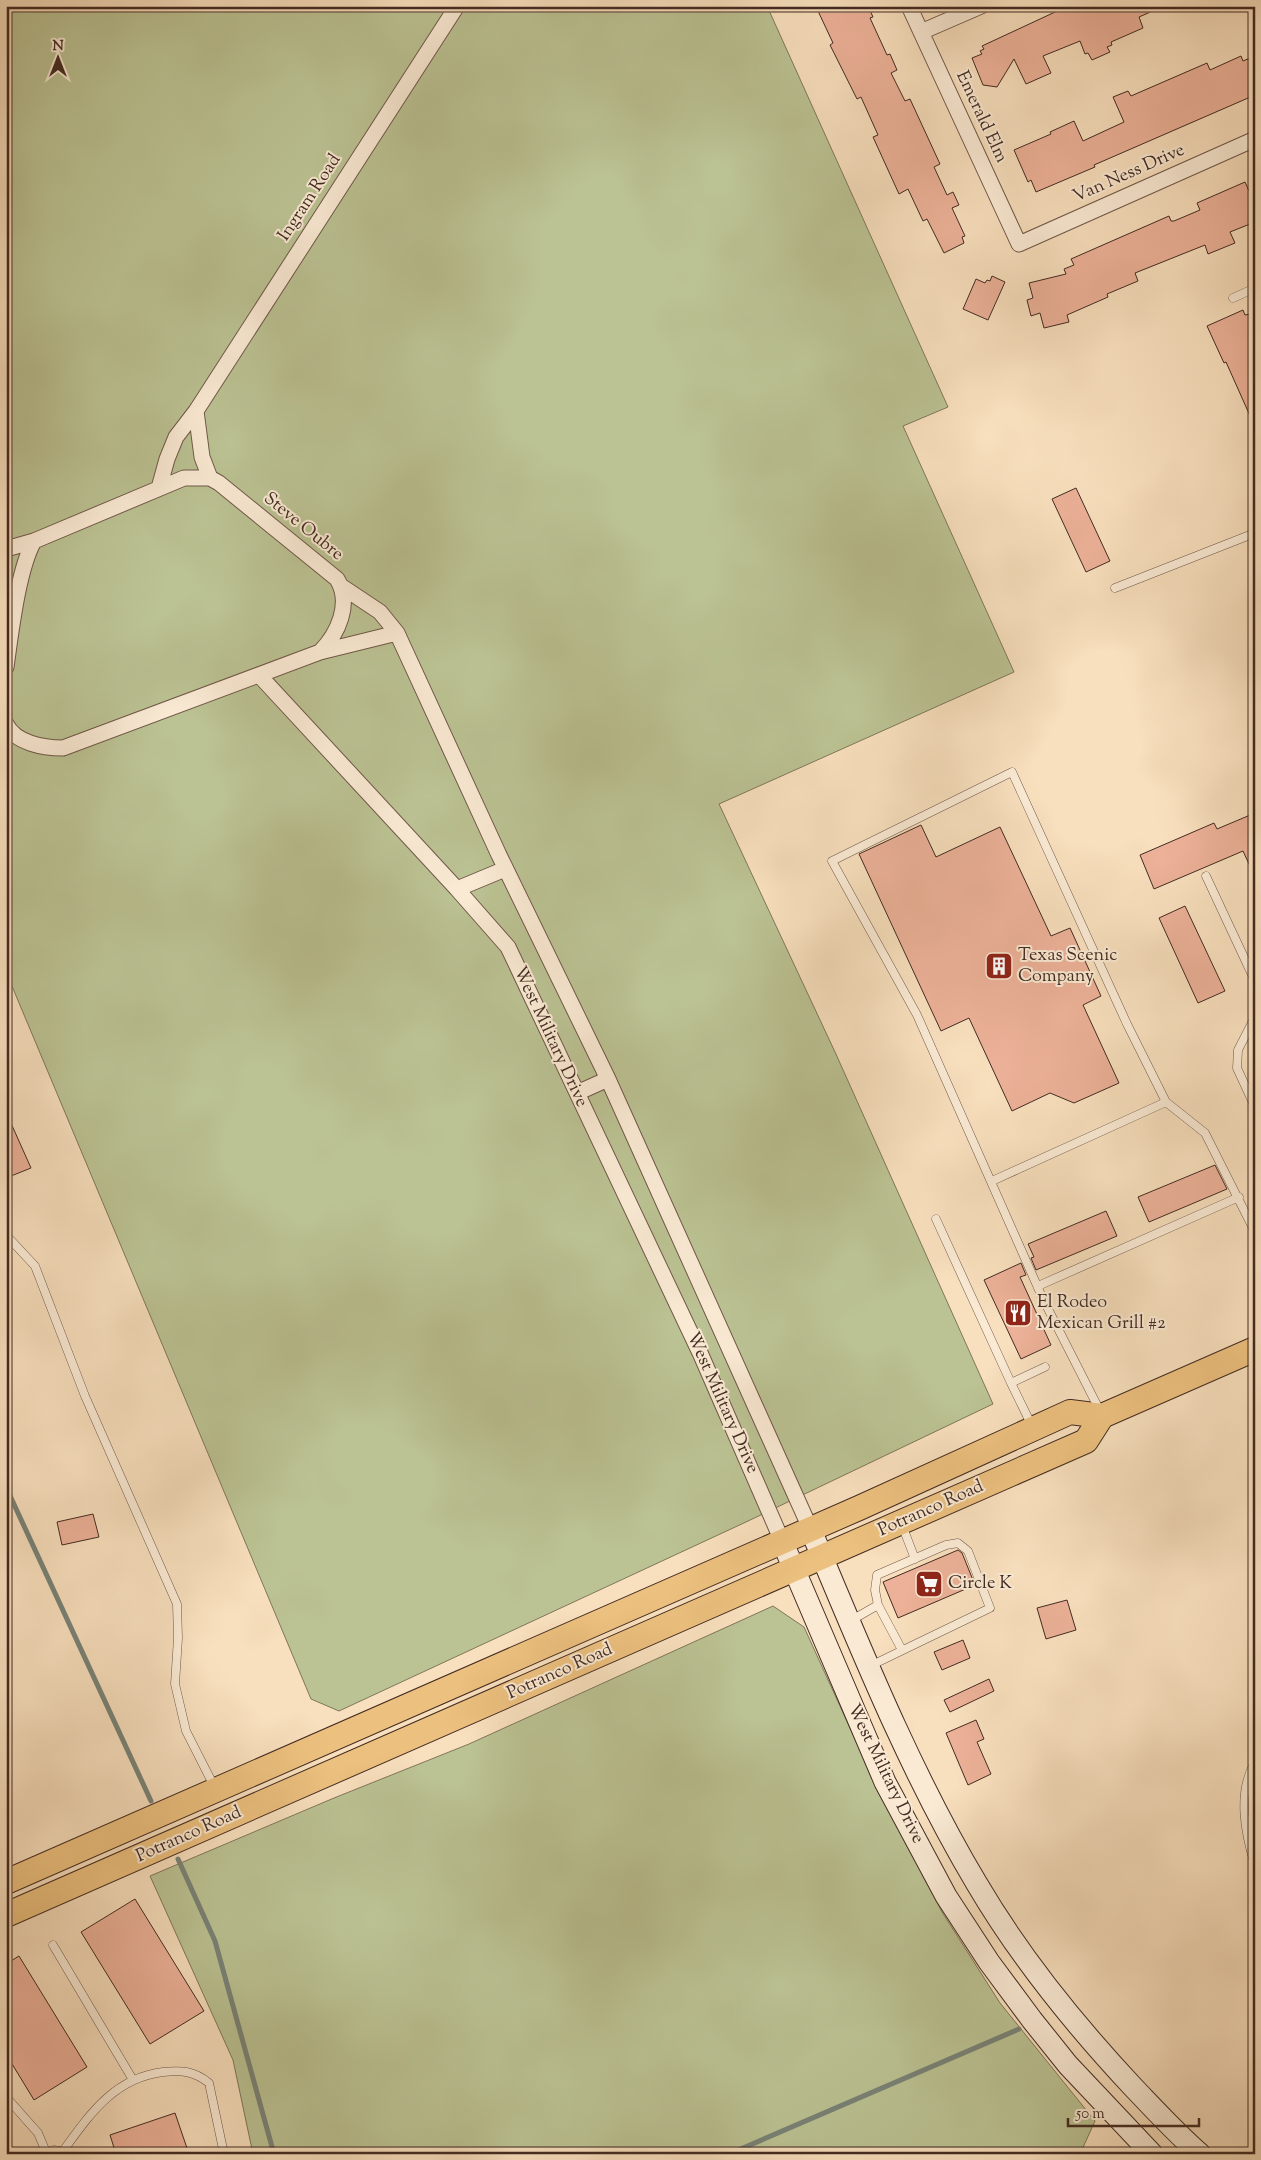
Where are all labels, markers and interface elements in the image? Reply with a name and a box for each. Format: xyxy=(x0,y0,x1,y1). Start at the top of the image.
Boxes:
north arrow xyxy=(32,32,82,82)
text: N xyxy=(52,37,64,57)
street label: Emerald Elm xyxy=(948,67,1014,167)
street label: Van Ness Drive xyxy=(1069,138,1189,210)
street label: Ingram Road xyxy=(272,149,348,247)
street label: Steve Oubre xyxy=(257,486,349,568)
place label: Texas Scenic Company xyxy=(1018,943,1117,990)
building icon: Texas Scenic Company xyxy=(984,951,1014,981)
street label: West Military Drive xyxy=(506,962,594,1112)
place label: El Rodeo Mexican Grill #2 xyxy=(1037,1290,1166,1337)
restaurant icon: El Rodeo Mexican Grill #2 xyxy=(1003,1298,1033,1328)
street label: West Military Drive xyxy=(679,1328,765,1478)
street label: Potranco Road xyxy=(874,1474,988,1544)
supermarket icon: Circle K xyxy=(914,1569,944,1599)
place label: Circle K xyxy=(948,1571,1012,1597)
street label: Potranco Road xyxy=(503,1637,617,1707)
street label: West Military Drive xyxy=(840,1700,930,1848)
street label: Potranco Road xyxy=(132,1800,246,1870)
scale bar xyxy=(1068,2095,1200,2127)
text: 50 m xyxy=(1075,2104,1105,2125)

